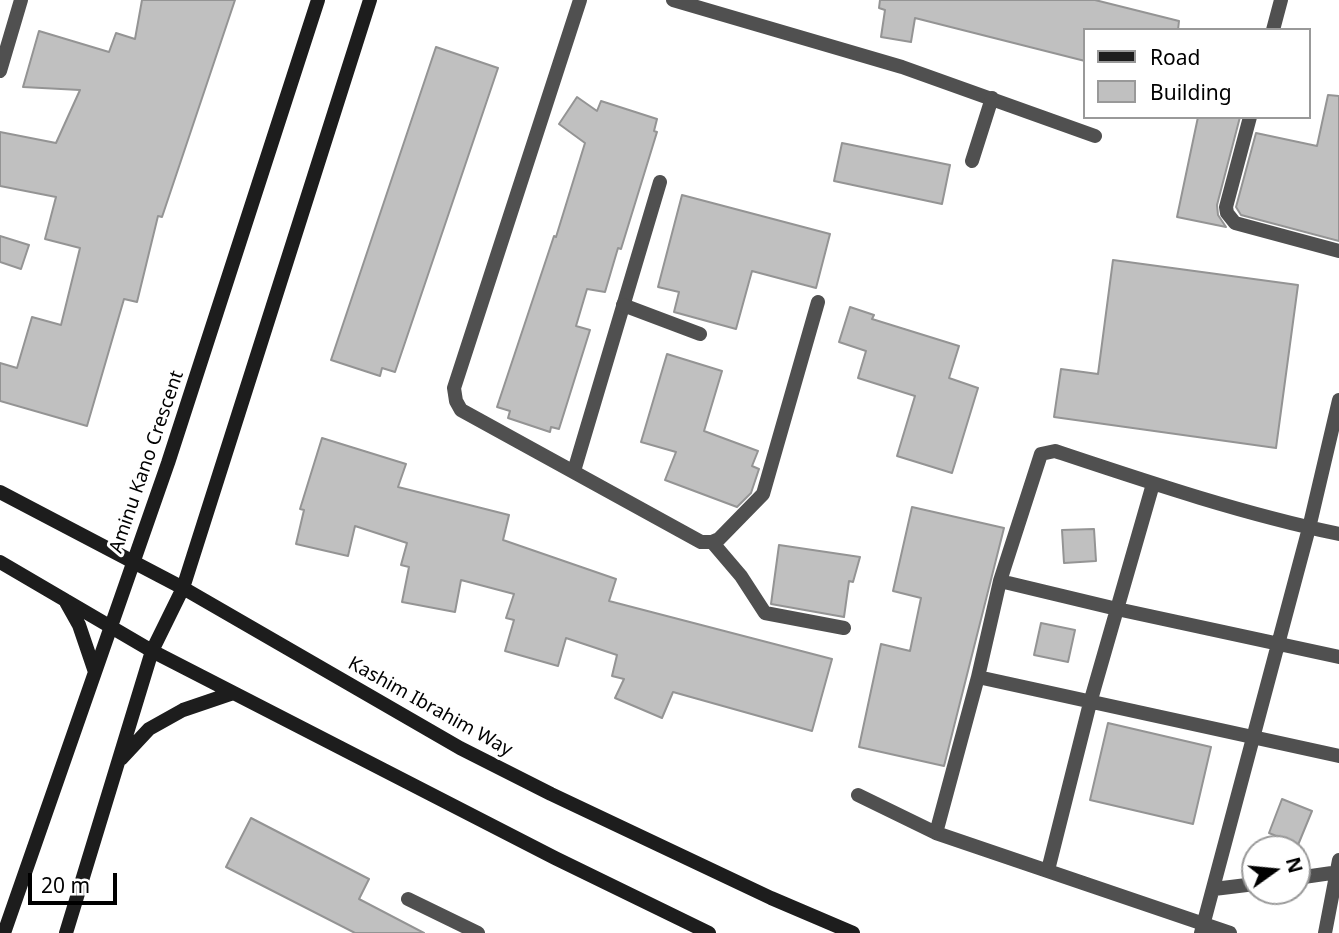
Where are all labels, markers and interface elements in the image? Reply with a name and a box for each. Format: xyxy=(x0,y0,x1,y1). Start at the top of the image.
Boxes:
legend xyxy=(1084,28,1311,119)
text: Road xyxy=(1150,43,1200,71)
text: Building xyxy=(1150,78,1232,106)
street label: Aminu Kano Crescent xyxy=(105,368,189,556)
street label: Kashim Ibrahim Way xyxy=(344,652,516,762)
north arrow xyxy=(1241,835,1311,905)
text: N xyxy=(1280,854,1309,876)
scale bar xyxy=(32,860,121,904)
text: 20 m xyxy=(41,871,90,899)

